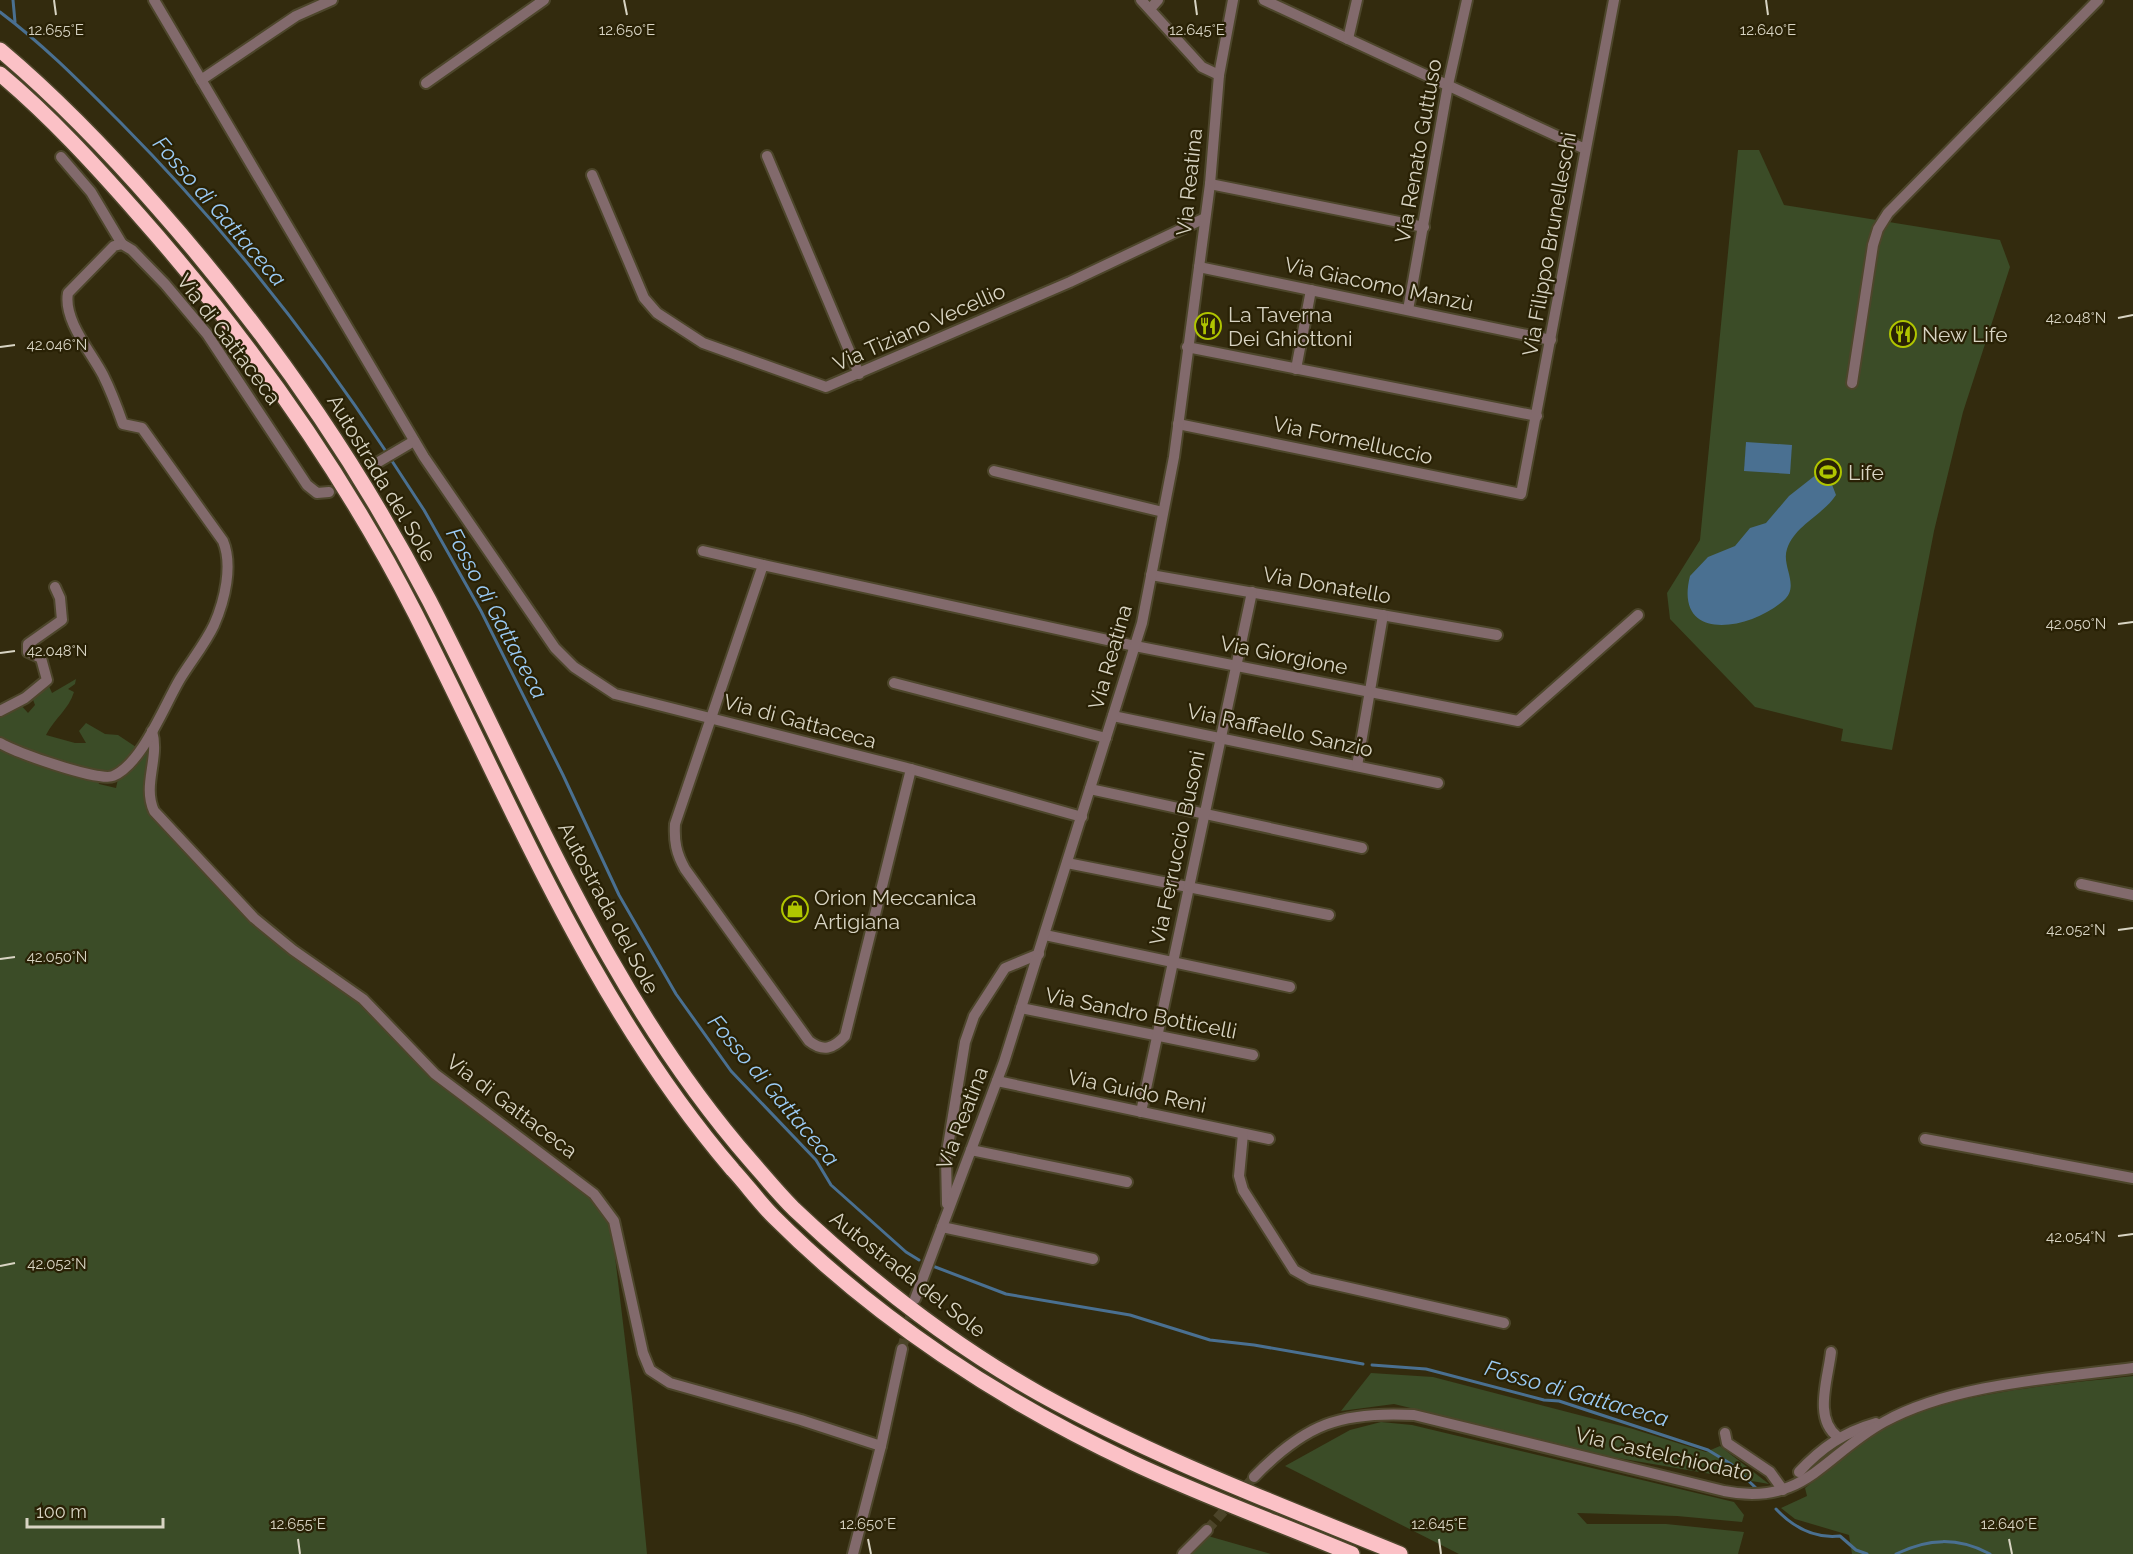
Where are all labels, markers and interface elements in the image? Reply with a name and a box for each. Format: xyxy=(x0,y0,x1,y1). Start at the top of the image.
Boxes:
text: 12.655°E xyxy=(28,21,84,39)
text: 12.650°E xyxy=(599,21,655,39)
text: 12.645°E xyxy=(1169,21,1225,39)
text: 12.640°E xyxy=(1740,21,1796,39)
street label: Via Renato Guttuso xyxy=(1390,57,1446,245)
street label: Via Reatina xyxy=(1171,127,1207,237)
street label: Via Filippo Brunelleschi xyxy=(1517,130,1581,358)
water label: Fosso di Gattaceca xyxy=(148,131,292,291)
street label: Via Giacomo Manzù xyxy=(1282,252,1476,316)
street label: Via di Gattaceca xyxy=(172,269,286,409)
street label: Via Tiziano Vecellio xyxy=(829,278,1009,376)
place label: La Taverna Dei Ghiottoni xyxy=(1228,302,1353,351)
text: 42.048°N xyxy=(2046,309,2106,327)
restaurant icon: La Taverna Dei Ghiottoni xyxy=(1193,311,1223,341)
restaurant icon: New Life xyxy=(1888,319,1918,349)
place label: New Life xyxy=(1922,322,2008,347)
text: 42.046°N xyxy=(27,336,87,354)
street label: Autostrada del Sole xyxy=(322,390,442,566)
street label: Via Formelluccio xyxy=(1271,411,1435,469)
sports icon: Life xyxy=(1813,457,1843,487)
place label: Life xyxy=(1848,460,1884,485)
water label: Fosso di Gattaceca xyxy=(441,523,553,703)
street label: Via Donatello xyxy=(1261,561,1393,609)
street label: Via Reatina xyxy=(1083,602,1137,712)
text: 42.050°N xyxy=(2046,615,2106,633)
street label: Via Giorgione xyxy=(1218,630,1350,680)
text: 42.048°N xyxy=(27,642,87,660)
street label: Via di Gattaceca xyxy=(721,689,879,753)
street label: Via Raffaello Sanzio xyxy=(1185,698,1375,762)
street label: Via Ferruccio Busoni xyxy=(1144,748,1210,948)
street label: Autostrada del Sole xyxy=(553,818,665,998)
place label: Orion Meccanica Artigiana xyxy=(814,885,977,934)
shop icon: Orion Meccanica Artigiana xyxy=(780,894,810,924)
text: 42.052°N xyxy=(2046,921,2106,939)
text: 42.050°N xyxy=(27,948,87,966)
street label: Via Sandro Botticelli xyxy=(1043,982,1239,1044)
water label: Fosso di Gattaceca xyxy=(703,1009,845,1171)
street label: Via di Gattaceca xyxy=(442,1049,582,1163)
street label: Via Reatina xyxy=(931,1063,993,1173)
street label: Via Guido Reni xyxy=(1065,1064,1209,1118)
street label: Autostrada del Sole xyxy=(825,1205,991,1343)
text: 42.054°N xyxy=(2046,1228,2106,1246)
text: 42.052°N xyxy=(27,1255,87,1273)
water label: Fosso di Gattaceca xyxy=(1482,1354,1672,1432)
street label: Via Castelchiodato xyxy=(1573,1421,1755,1487)
scale bar xyxy=(27,1491,164,1529)
text: 100 m xyxy=(36,1501,87,1522)
text: 12.655°E xyxy=(270,1515,326,1533)
text: 12.650°E xyxy=(840,1515,896,1533)
text: 12.645°E xyxy=(1411,1515,1467,1533)
text: 12.640°E xyxy=(1981,1515,2037,1533)

